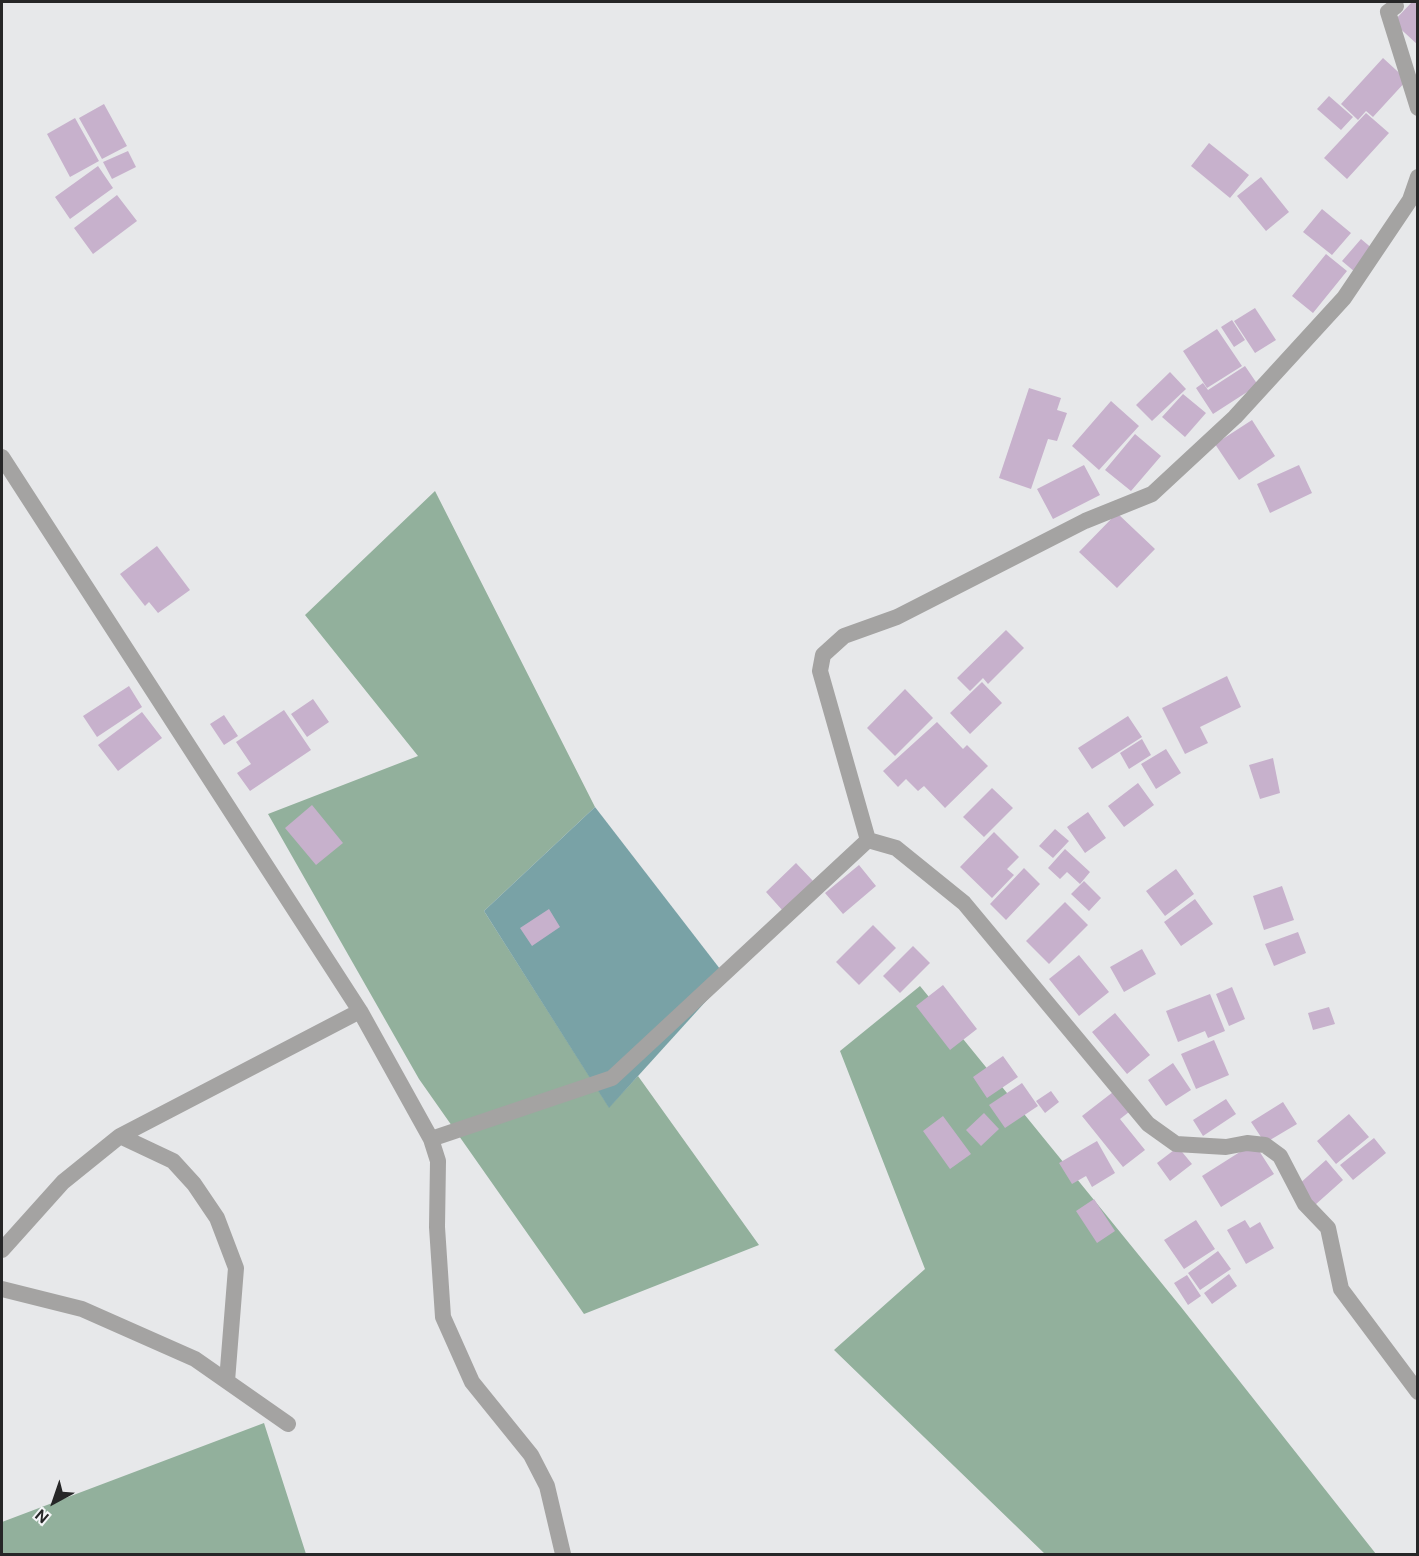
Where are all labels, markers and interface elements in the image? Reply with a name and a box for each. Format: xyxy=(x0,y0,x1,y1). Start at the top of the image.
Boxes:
north arrow xyxy=(24,1472,84,1532)
text: N xyxy=(31,1504,53,1528)

